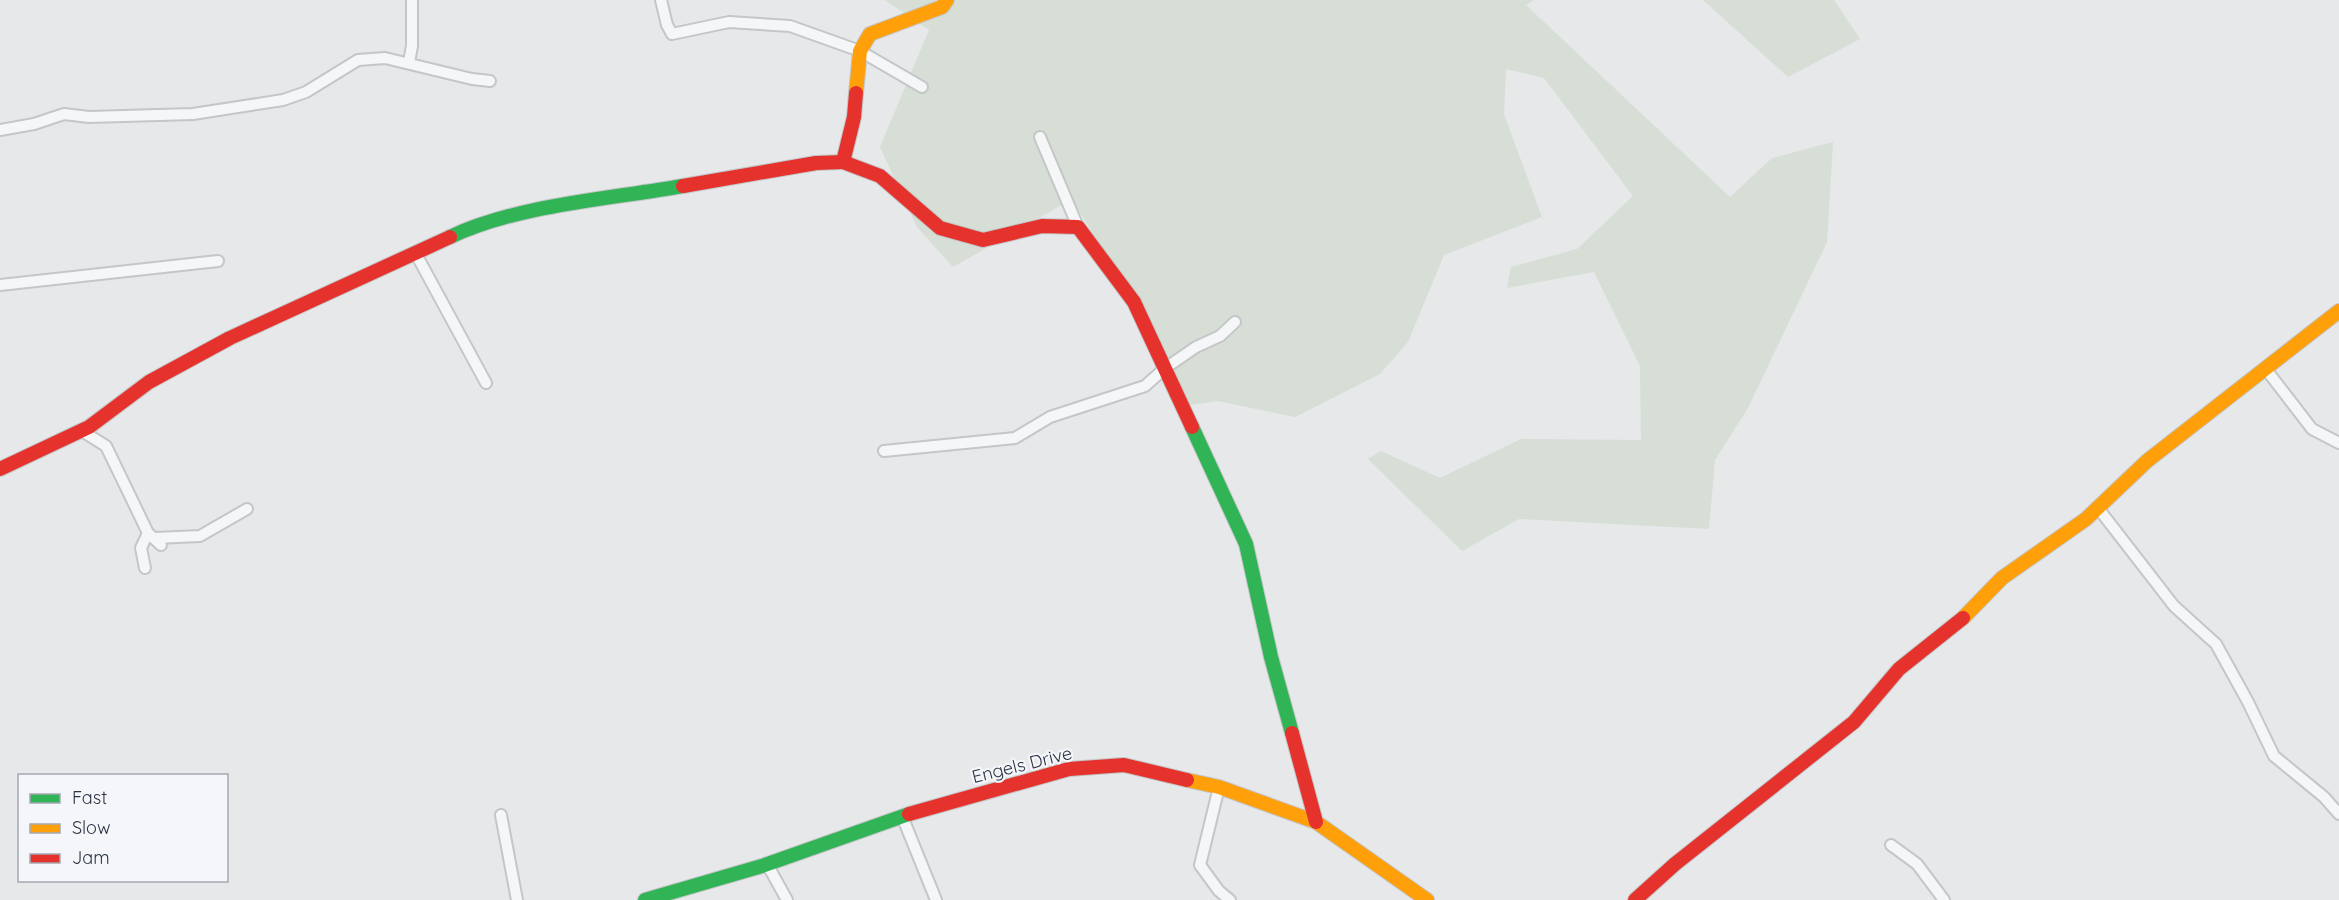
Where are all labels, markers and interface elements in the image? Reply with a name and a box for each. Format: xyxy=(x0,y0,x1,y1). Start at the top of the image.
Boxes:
street label: Engels Drive xyxy=(969,741,1074,788)
legend xyxy=(18,774,228,882)
text: Fast xyxy=(72,786,107,809)
text: Slow xyxy=(72,816,110,839)
text: Jam xyxy=(72,846,110,869)

